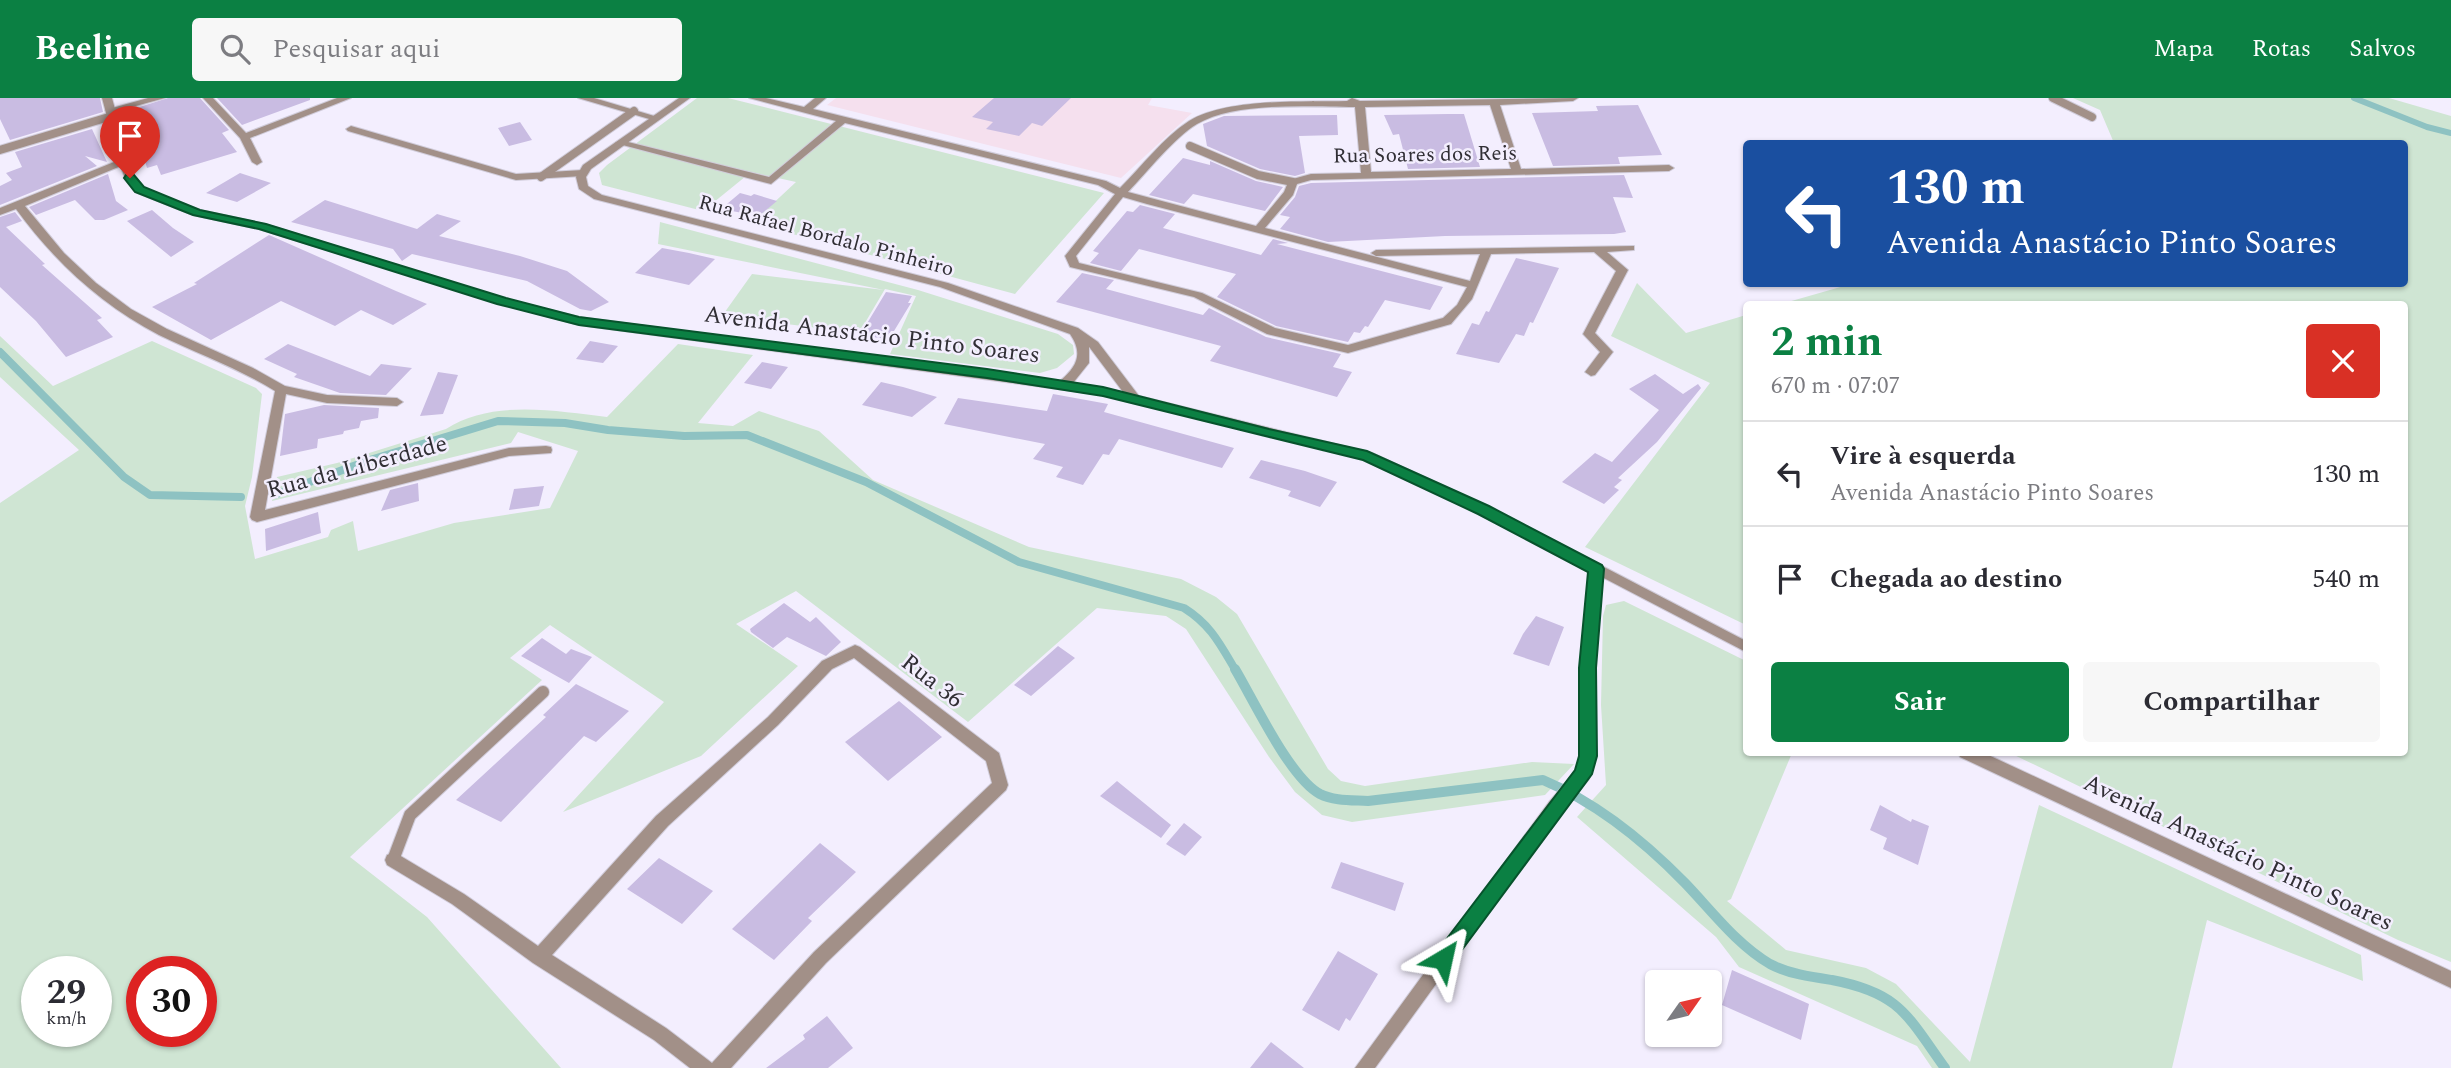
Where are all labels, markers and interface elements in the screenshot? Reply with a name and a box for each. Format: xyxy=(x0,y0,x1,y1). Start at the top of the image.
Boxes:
search box xyxy=(192,18,682,81)
text: Beeline xyxy=(35,24,150,74)
text: Pesquisar aqui xyxy=(272,29,440,69)
icon: search xyxy=(216,30,254,68)
text: Mapa xyxy=(2154,31,2214,67)
text: Rotas xyxy=(2252,31,2311,67)
text: Salvos xyxy=(2349,31,2416,67)
pin xyxy=(100,106,160,178)
icon: arrive xyxy=(111,117,149,155)
street label: Rua Soares dos Reis xyxy=(1333,137,1517,173)
text: 130 m xyxy=(1886,151,2025,226)
icon: left xyxy=(1771,168,1862,259)
street label: Rua Rafael Bordalo Pinheiro xyxy=(695,186,957,286)
text: Avenida Anastácio Pinto Soares xyxy=(1886,219,2337,268)
street label: Avenida Anastácio Pinto Soares xyxy=(702,297,1042,373)
text: 2 min xyxy=(1771,311,1883,374)
button: close xyxy=(2306,324,2380,398)
text: 670 m · 07:07 xyxy=(1771,369,1900,404)
street label: Rua da Liberdade xyxy=(263,426,451,508)
text: Vire à esquerda xyxy=(1830,436,2016,476)
text: 130 m xyxy=(2312,454,2380,494)
icon: left xyxy=(1771,455,1809,493)
text: Avenida Anastácio Pinto Soares xyxy=(1830,476,2154,511)
text: Chegada ao destino xyxy=(1830,559,2062,599)
text: 540 m xyxy=(2312,559,2380,599)
icon: arrive xyxy=(1771,560,1809,598)
street label: Rua 36 xyxy=(893,645,971,717)
button: Sair xyxy=(1771,662,2069,742)
button: Compartilhar xyxy=(2083,662,2380,742)
street label: Avenida Anastácio Pinto Soares xyxy=(2077,765,2399,941)
position arrow xyxy=(1406,922,1480,996)
speed limit sign: 30 xyxy=(126,956,217,1047)
text: 29 xyxy=(47,966,86,1019)
north arrow xyxy=(1645,970,1722,1046)
map controls xyxy=(1645,970,1722,1047)
text: km/h xyxy=(46,1005,87,1032)

